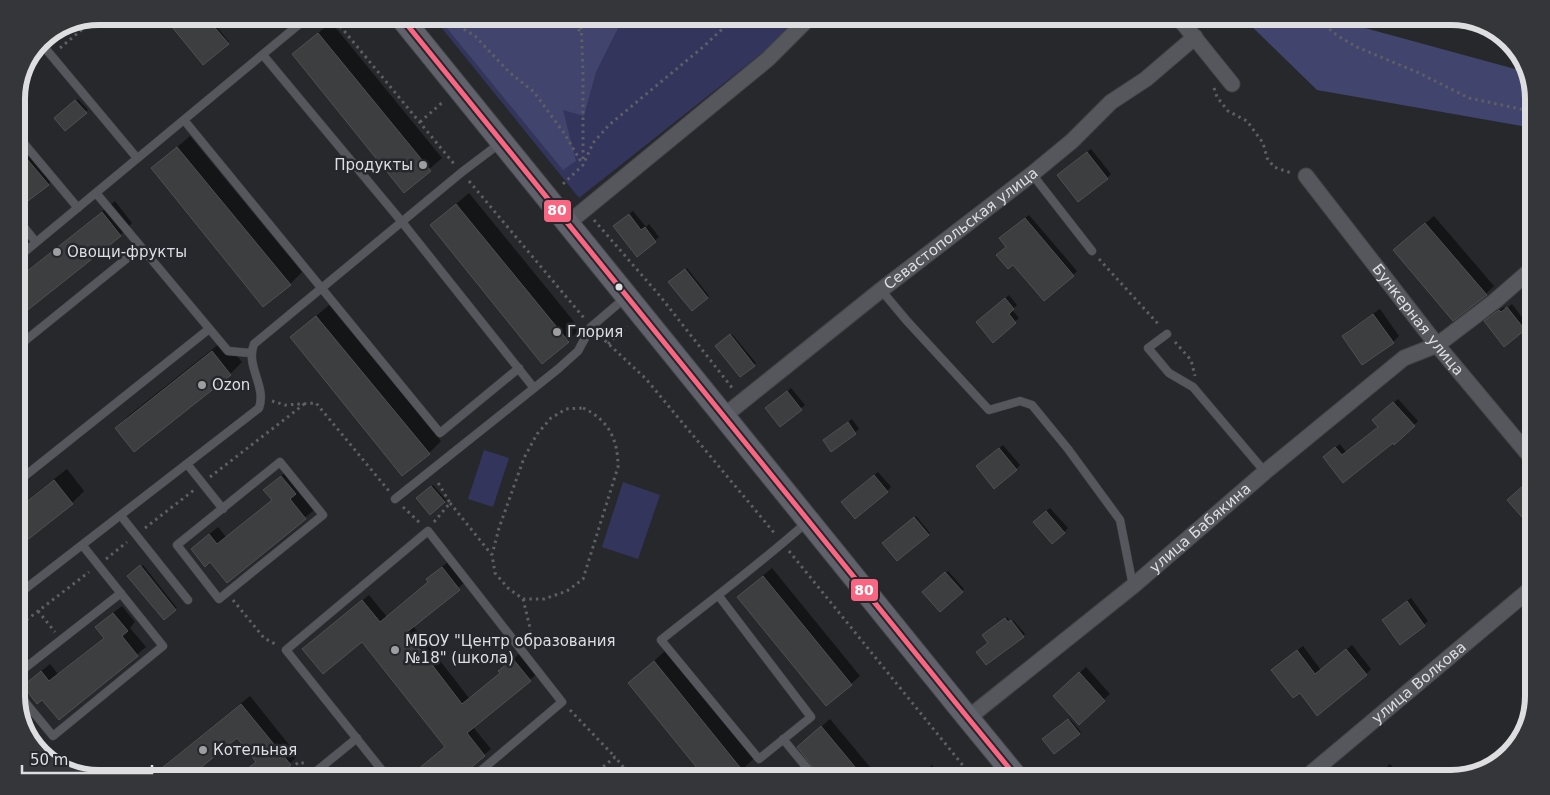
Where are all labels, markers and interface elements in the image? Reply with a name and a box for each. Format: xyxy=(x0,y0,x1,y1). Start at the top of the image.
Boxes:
place label: Продукты xyxy=(334,156,413,174)
marker: Продукты xyxy=(417,159,429,171)
street label: Севастопольская улица xyxy=(880,164,1042,293)
line badge: 80 xyxy=(543,199,572,223)
text: 80 xyxy=(547,202,567,218)
place label: Овощи-фрукты xyxy=(67,243,187,261)
marker: Овощи-фрукты xyxy=(51,246,63,258)
street label: Бункерная улица xyxy=(1368,260,1468,379)
unlabelled marker xyxy=(614,282,624,292)
place label: Глория xyxy=(567,323,623,341)
marker: Глория xyxy=(551,326,563,338)
place label: Ozon xyxy=(212,376,250,394)
marker: Ozon xyxy=(196,379,208,391)
street label: улица Бабякина xyxy=(1146,479,1254,577)
line badge: 80 xyxy=(850,578,879,602)
text: 80 xyxy=(854,582,874,598)
place label: МБОУ "Центр образования №18" (школа) xyxy=(405,632,615,667)
street label: улица Волкова xyxy=(1368,638,1470,727)
marker: МБОУ "Центр образования №18" (школа) xyxy=(389,644,401,656)
place label: Котельная xyxy=(213,741,297,759)
scale bar xyxy=(22,742,152,774)
marker: Котельная xyxy=(197,744,209,756)
text: 50 m xyxy=(30,751,68,769)

